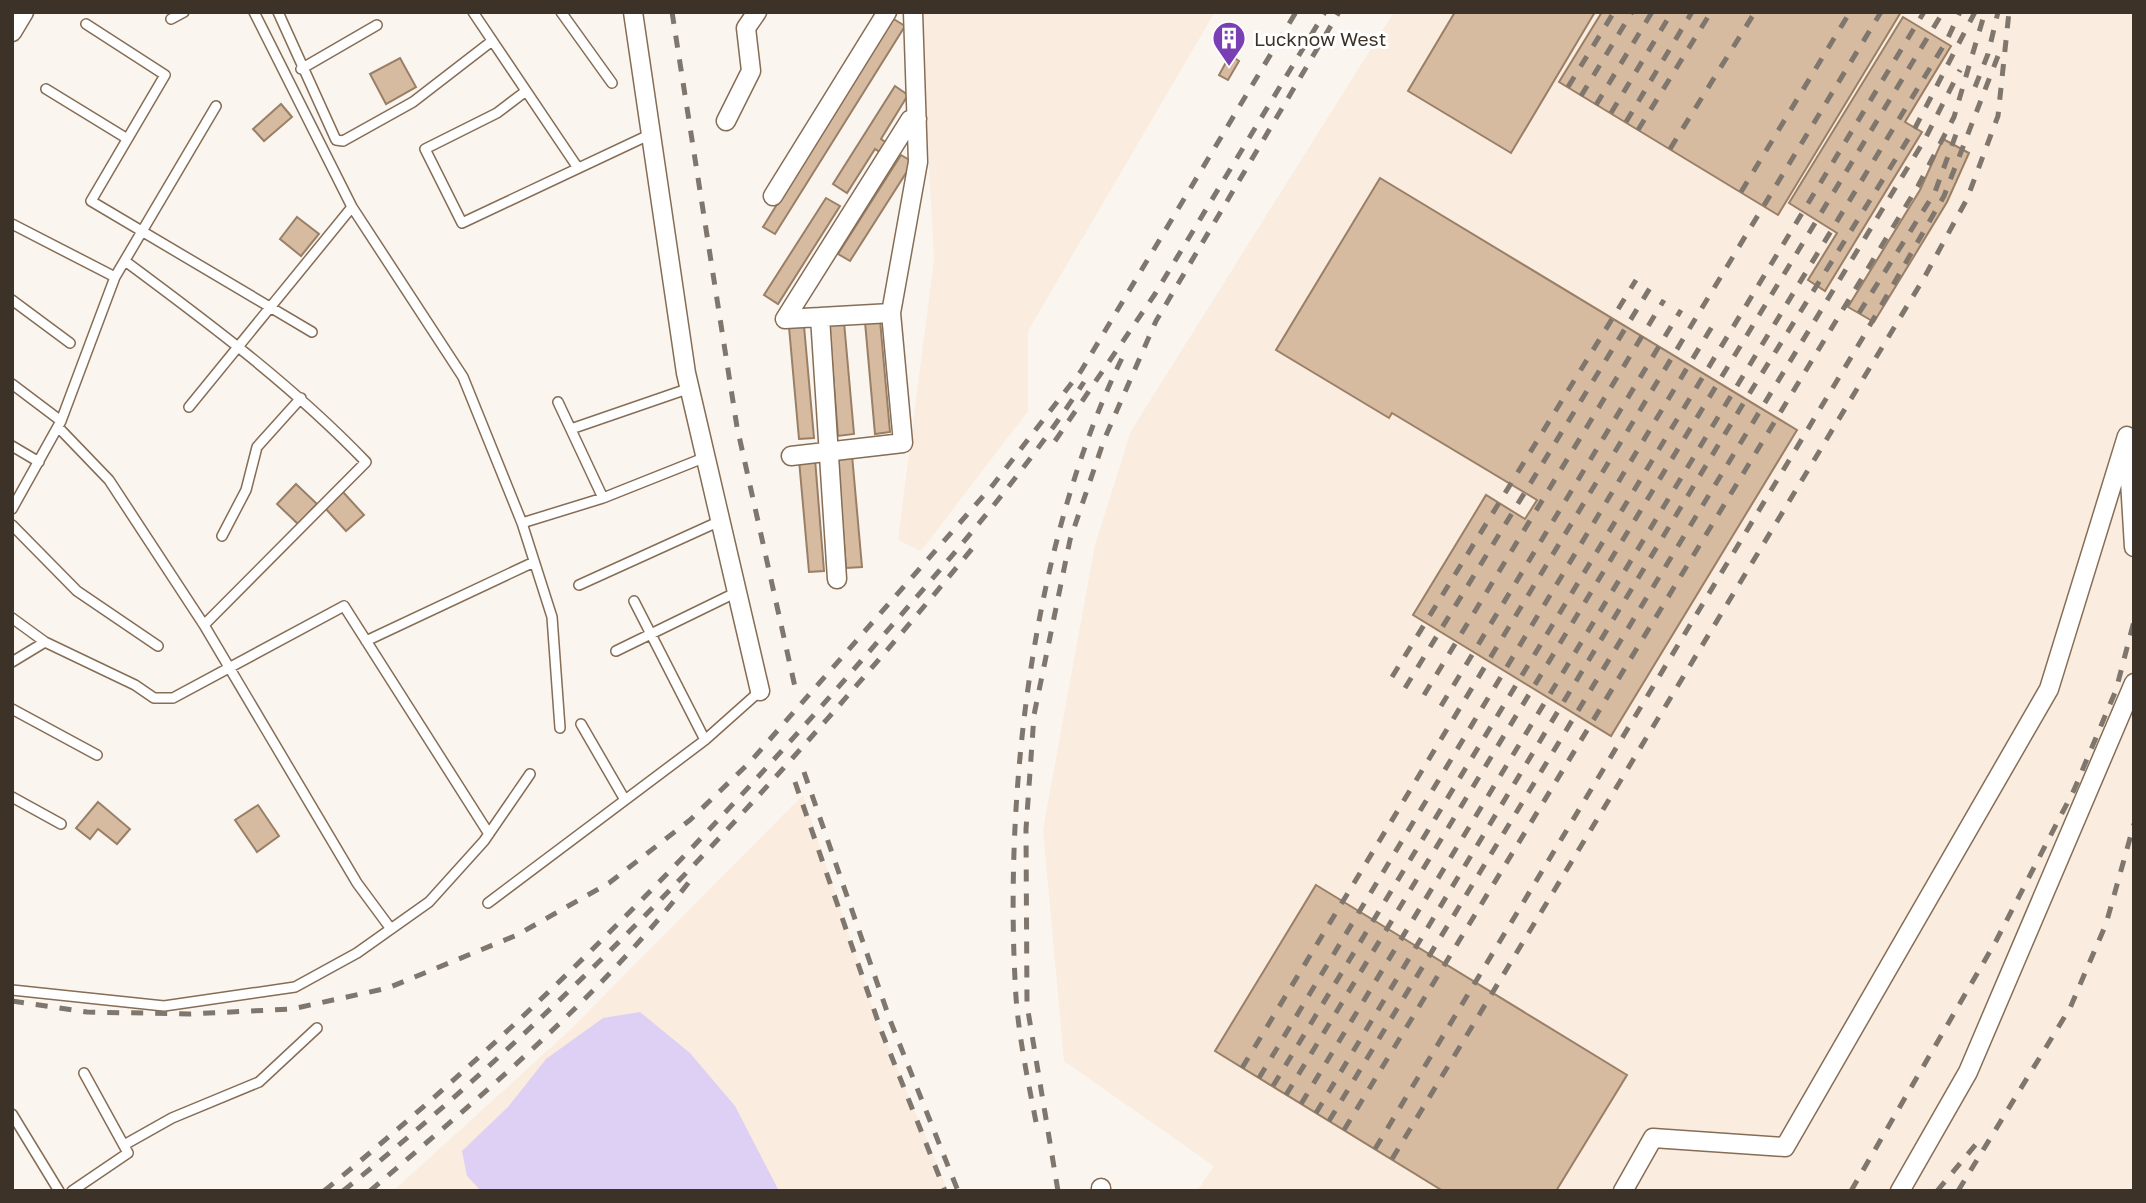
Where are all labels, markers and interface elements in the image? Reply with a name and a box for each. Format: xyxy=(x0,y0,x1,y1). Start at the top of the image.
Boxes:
building icon: Lucknow West xyxy=(1210,19,1248,68)
place label: Lucknow West xyxy=(1254,27,1386,50)

